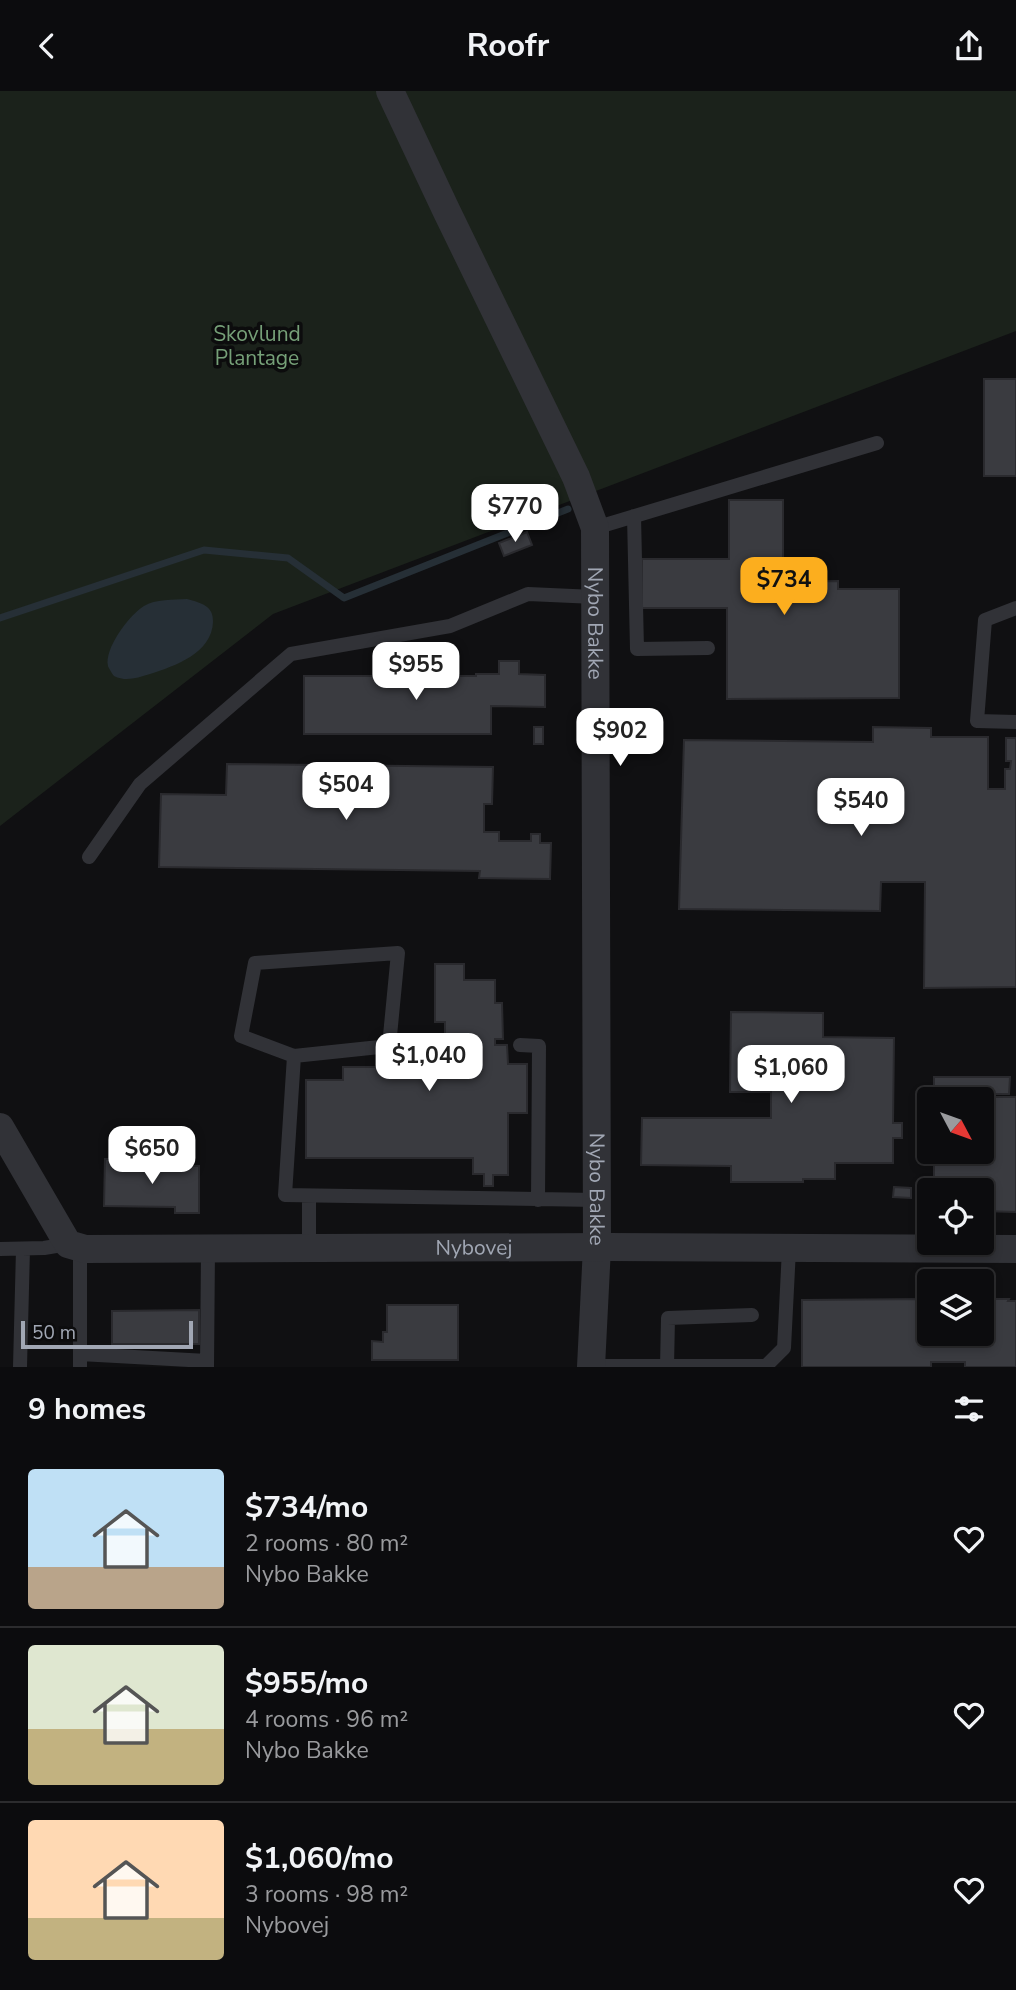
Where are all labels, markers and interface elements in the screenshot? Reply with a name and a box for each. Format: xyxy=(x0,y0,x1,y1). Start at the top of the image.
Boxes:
text: Roofr xyxy=(467,24,549,67)
icon: back xyxy=(28,27,66,65)
icon: share xyxy=(950,27,988,65)
park label: Skovlund Plantage xyxy=(213,320,301,372)
pin: $770 xyxy=(474,484,556,544)
text: $770 xyxy=(487,491,543,522)
pin: $734 xyxy=(743,557,825,617)
text: $734 xyxy=(756,564,812,595)
street label: Nybo Bakke xyxy=(581,567,609,680)
pin: $955 xyxy=(375,643,457,702)
text: $955 xyxy=(388,649,444,680)
pin: $902 xyxy=(579,709,661,768)
text: $902 xyxy=(592,715,648,746)
pin: $504 xyxy=(305,763,387,822)
text: $504 xyxy=(318,769,374,800)
pin: $540 xyxy=(820,779,902,838)
text: $540 xyxy=(833,785,889,816)
pin: $1,040 xyxy=(372,1033,486,1093)
text: $1,040 xyxy=(392,1040,466,1071)
pin: $1,060 xyxy=(734,1045,848,1105)
text: $1,060 xyxy=(754,1052,828,1083)
north arrow xyxy=(917,1087,994,1164)
map controls xyxy=(917,1087,994,1346)
pin: $650 xyxy=(111,1127,193,1186)
text: $650 xyxy=(124,1133,180,1164)
street label: Nybo Bakke xyxy=(583,1133,611,1246)
button: locate xyxy=(917,1178,994,1255)
street label: Nybovej xyxy=(435,1233,512,1262)
button: layers xyxy=(917,1269,994,1346)
scale bar xyxy=(21,1318,192,1350)
text: 50 m xyxy=(32,1320,76,1346)
text: 9 homes xyxy=(28,1389,146,1430)
icon: filters xyxy=(950,1390,988,1428)
text: $734/mo xyxy=(245,1487,368,1528)
icon: home xyxy=(84,1497,168,1581)
icon: heart xyxy=(950,1520,988,1558)
text: 2 rooms · 80 m² xyxy=(245,1528,408,1559)
text: Nybo Bakke xyxy=(245,1559,369,1590)
text: $955/mo xyxy=(245,1663,368,1704)
icon: home xyxy=(84,1673,168,1757)
icon: heart xyxy=(950,1696,988,1734)
text: 4 rooms · 96 m² xyxy=(245,1704,408,1735)
text: Nybo Bakke xyxy=(245,1735,369,1766)
text: $1,060/mo xyxy=(245,1838,394,1879)
icon: home xyxy=(84,1848,168,1932)
icon: heart xyxy=(950,1871,988,1909)
text: 3 rooms · 98 m² xyxy=(245,1879,408,1910)
text: Nybovej xyxy=(245,1910,329,1941)

